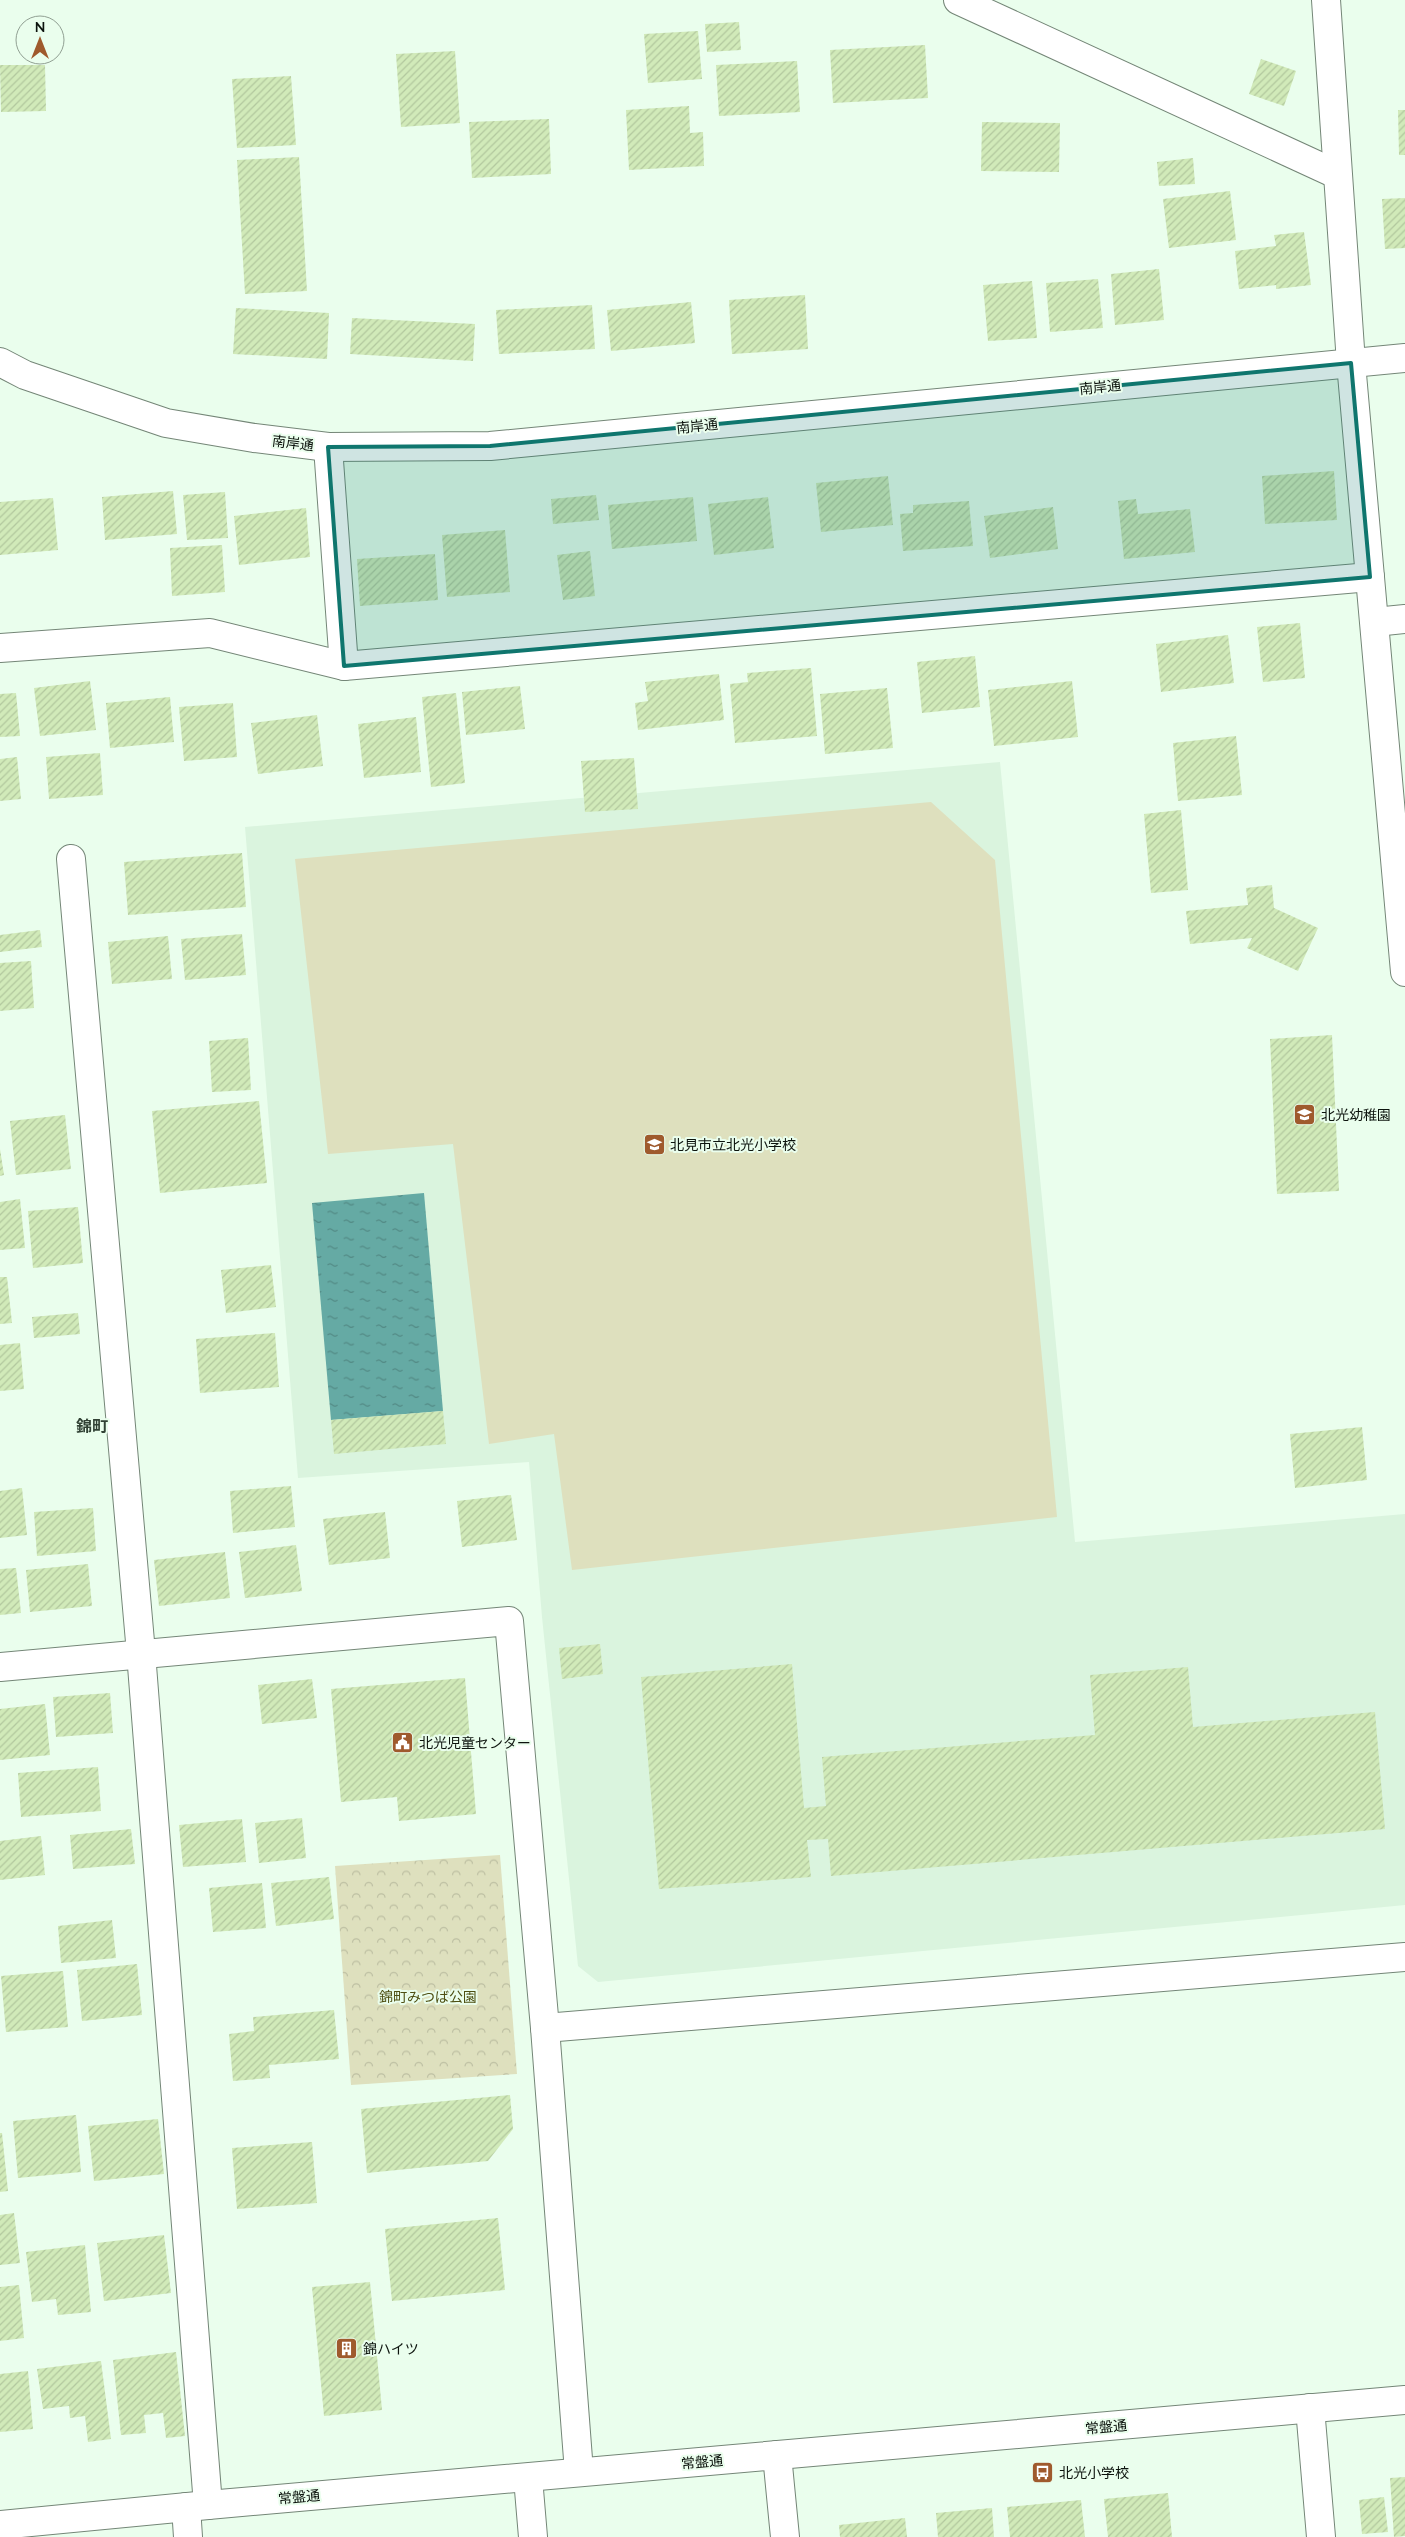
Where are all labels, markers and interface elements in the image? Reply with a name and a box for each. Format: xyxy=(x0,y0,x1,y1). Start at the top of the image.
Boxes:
north arrow xyxy=(15,15,65,65)
text: N xyxy=(35,18,45,36)
street label: 南岸通 xyxy=(1078,376,1122,398)
street label: 南岸通 xyxy=(675,415,719,437)
street label: 南岸通 xyxy=(271,432,315,454)
school or university icon: 北光幼稚園 xyxy=(1293,1103,1317,1127)
place label: 北光幼稚園 xyxy=(1321,1106,1391,1124)
school or university icon: 北見市立北光小学校 xyxy=(642,1133,666,1157)
place label: 北見市立北光小学校 xyxy=(670,1136,796,1154)
district label: 錦町 xyxy=(76,1416,108,1436)
public building icon: 北光児童センター xyxy=(391,1731,415,1755)
place label: 北光児童センター xyxy=(419,1734,531,1752)
park label: 錦町みつば公園 xyxy=(379,1988,477,2006)
building icon: 錦ハイツ xyxy=(335,2337,359,2361)
place label: 錦ハイツ xyxy=(363,2340,419,2358)
street label: 常盤通 xyxy=(1084,2416,1128,2438)
street label: 常盤通 xyxy=(680,2451,724,2473)
bus stop icon: 北光小学校 xyxy=(1031,2461,1055,2485)
place label: 北光小学校 xyxy=(1059,2464,1129,2482)
street label: 常盤通 xyxy=(277,2486,321,2508)

